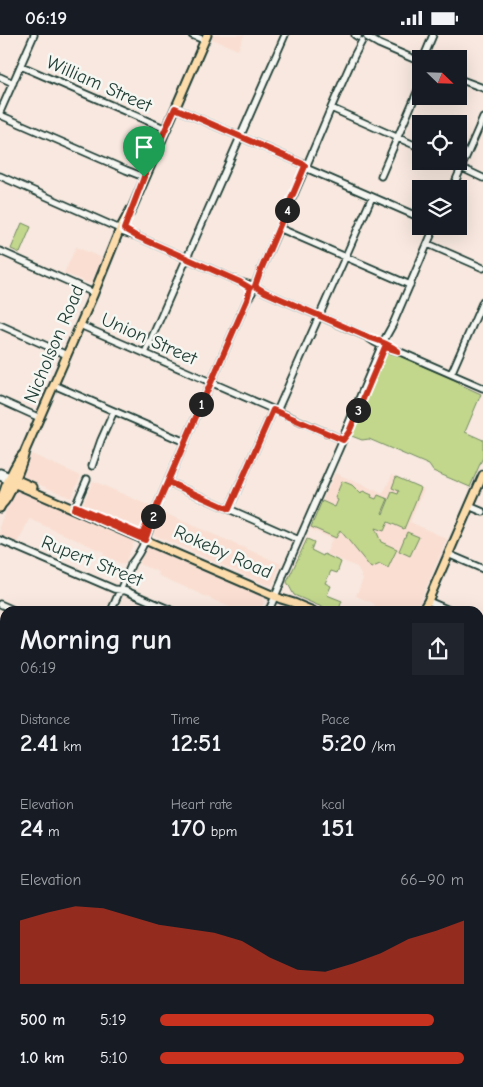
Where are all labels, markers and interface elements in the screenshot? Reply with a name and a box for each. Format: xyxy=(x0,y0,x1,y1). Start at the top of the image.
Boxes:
text: 06:19 xyxy=(25,7,67,29)
north arrow xyxy=(412,50,468,105)
map controls xyxy=(412,50,467,235)
street label: William Street xyxy=(43,51,156,117)
button: locate xyxy=(412,115,467,170)
pin xyxy=(123,126,165,177)
icon: arrive xyxy=(130,133,158,161)
button: layers xyxy=(412,180,467,235)
pin: 4 xyxy=(274,197,300,223)
text: 4 xyxy=(284,202,291,219)
street label: Nicholson Road xyxy=(19,282,89,406)
street label: Union Street xyxy=(98,308,201,370)
pin: 1 xyxy=(188,391,214,417)
text: 1 xyxy=(199,396,204,413)
pin: 3 xyxy=(346,397,370,423)
text: 3 xyxy=(355,402,362,419)
pin: 2 xyxy=(140,503,166,529)
text: 2 xyxy=(150,508,157,525)
street label: Rokeby Road xyxy=(170,521,276,583)
street label: Rupert Street xyxy=(38,531,146,592)
button: share xyxy=(412,623,464,675)
text: Morning run xyxy=(20,624,172,656)
text: 06:19 xyxy=(20,659,56,677)
text: Distance xyxy=(20,711,70,728)
text: Time xyxy=(171,711,200,728)
text: Pace xyxy=(321,711,350,728)
text: 2.41 xyxy=(20,728,59,757)
text: 12:51 xyxy=(171,728,221,757)
text: 5:20 xyxy=(321,728,367,757)
text: km xyxy=(59,738,82,755)
text: /km xyxy=(367,738,396,755)
text: Elevation xyxy=(20,796,74,813)
text: Heart rate xyxy=(171,796,232,813)
text: kcal xyxy=(321,796,345,813)
text: 24 xyxy=(20,813,43,842)
text: 170 xyxy=(171,813,206,842)
text: 151 xyxy=(321,813,354,842)
text: m xyxy=(43,823,60,840)
text: bpm xyxy=(206,823,237,840)
text: Elevation xyxy=(20,871,81,889)
text: 66–90 m xyxy=(400,871,464,889)
text: 500 m xyxy=(20,1011,65,1029)
text: 5:19 xyxy=(100,1011,126,1029)
text: 1.0 km xyxy=(20,1049,65,1067)
text: 5:10 xyxy=(100,1049,128,1067)

